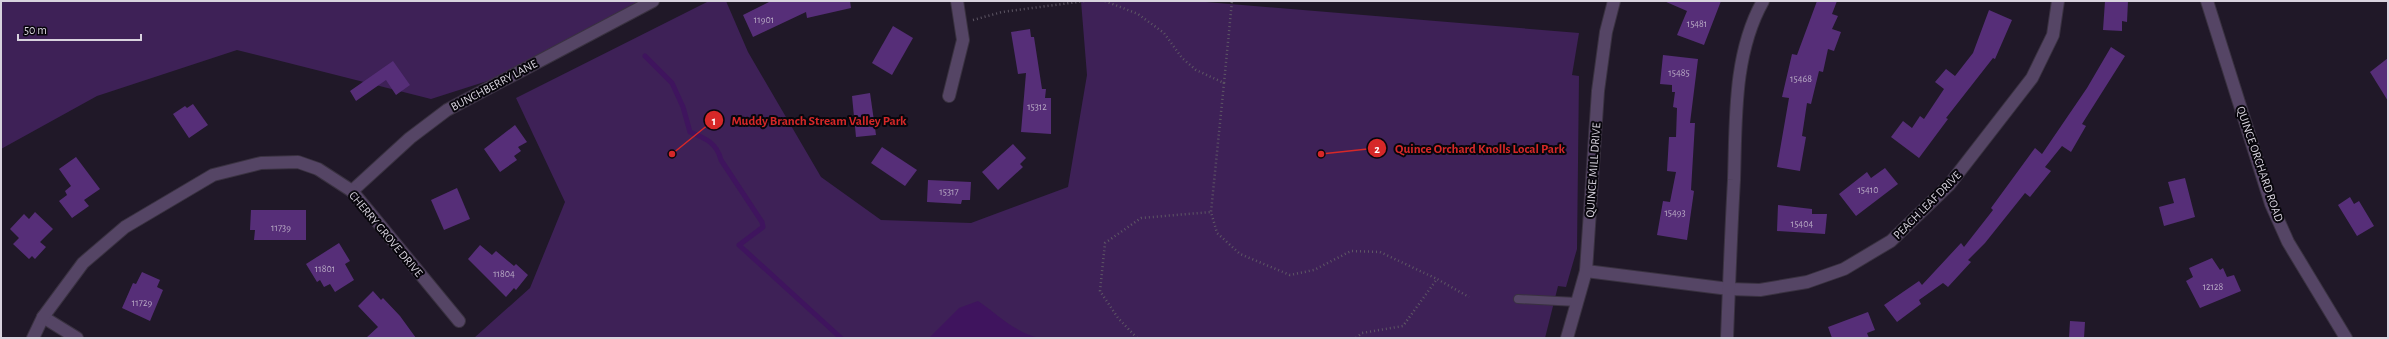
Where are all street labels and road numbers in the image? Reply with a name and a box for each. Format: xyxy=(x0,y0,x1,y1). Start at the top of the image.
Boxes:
street label: BUNCHBERRY LANE xyxy=(449,57,539,113)
street label: QUINCE ORCHARD ROAD xyxy=(2234,105,2285,224)
street label: QUINCE MILL DRIVE xyxy=(1584,122,1603,218)
street label: PEACH LEAF DRIVE xyxy=(1891,169,1963,241)
street label: CHERRY GROVE DRIVE xyxy=(347,189,425,279)

